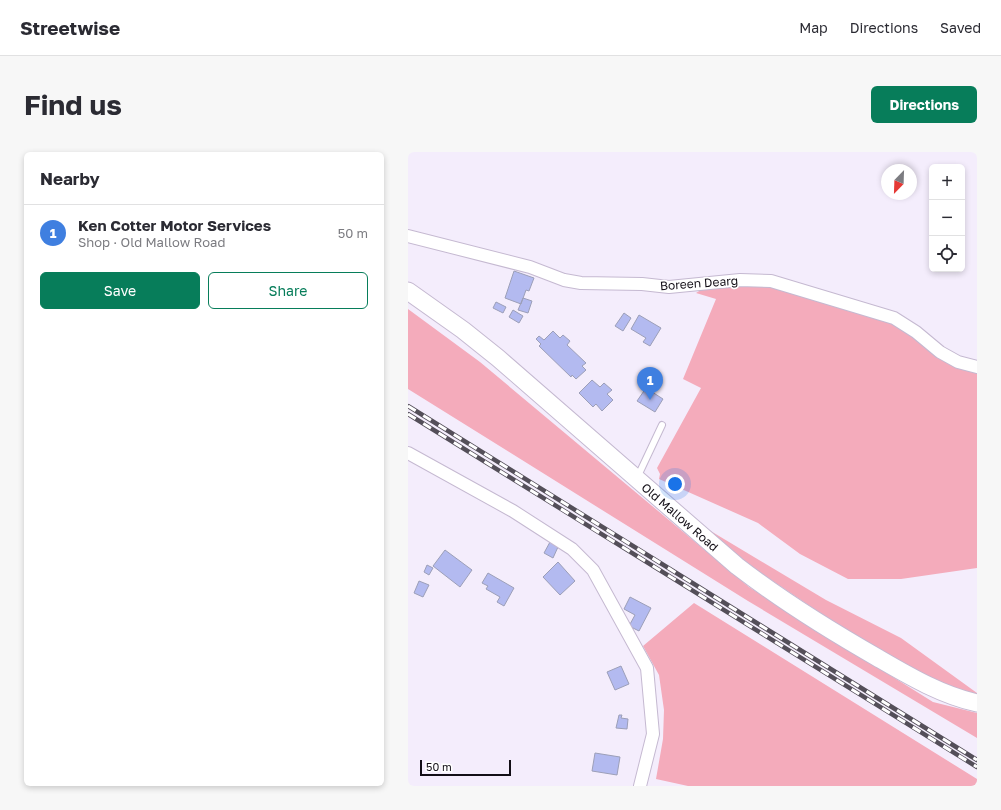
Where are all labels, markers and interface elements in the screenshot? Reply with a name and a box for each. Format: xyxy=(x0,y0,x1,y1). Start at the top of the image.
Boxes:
text: Streetwise xyxy=(20,16,120,39)
text: Map xyxy=(799,19,828,36)
text: Directions xyxy=(850,19,918,36)
text: Saved xyxy=(940,19,981,36)
button: Directions xyxy=(871,86,977,123)
text: Find us xyxy=(24,88,122,121)
north arrow xyxy=(881,164,917,200)
map controls xyxy=(929,164,965,272)
button: + xyxy=(929,164,965,200)
text: Nearby xyxy=(40,168,100,189)
button: − xyxy=(929,200,965,236)
text: Ken Cotter Motor Services xyxy=(78,216,271,234)
text: 1 xyxy=(50,225,56,241)
text: 50 m xyxy=(338,225,368,241)
text: Shop · Old Mallow Road xyxy=(78,234,225,250)
button: locate xyxy=(929,236,965,272)
button: Save xyxy=(40,272,200,309)
button: Share xyxy=(208,272,368,309)
street label: Boreen Dearg xyxy=(659,273,739,293)
pin: 1 xyxy=(637,367,663,400)
your location xyxy=(665,474,685,494)
street label: Old Mallow Road xyxy=(639,480,721,554)
scale bar xyxy=(420,758,511,777)
text: 50 m xyxy=(426,760,452,773)

